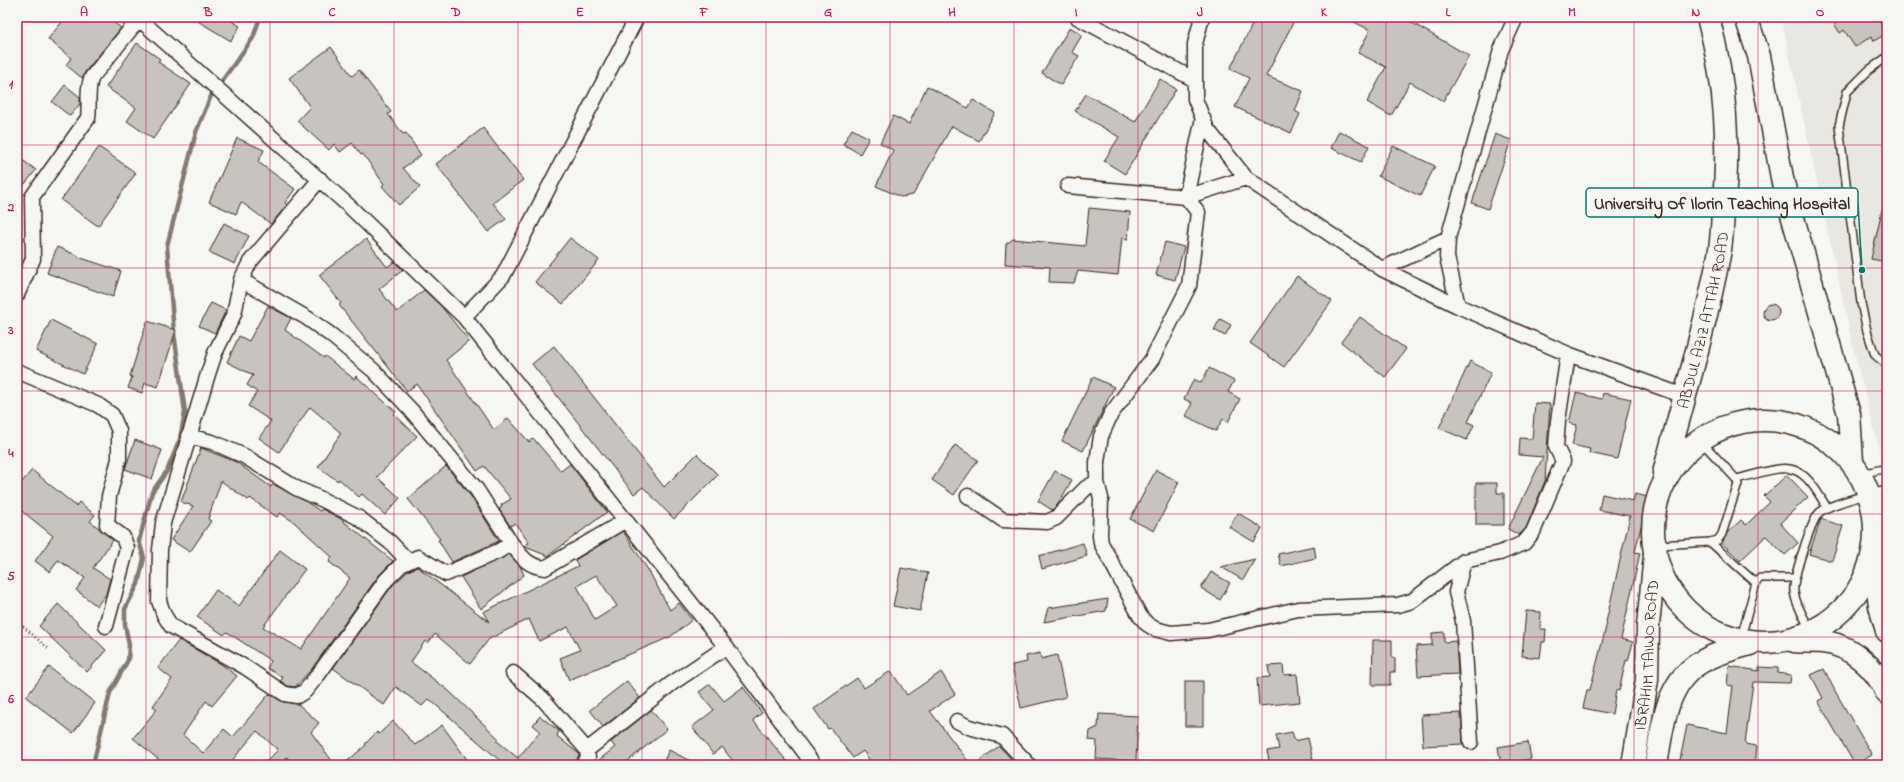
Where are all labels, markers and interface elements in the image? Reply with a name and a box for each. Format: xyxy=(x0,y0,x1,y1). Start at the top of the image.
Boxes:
text: A xyxy=(80,3,88,22)
text: B xyxy=(203,3,213,22)
text: C xyxy=(328,3,336,22)
text: D xyxy=(450,3,461,22)
text: E xyxy=(576,3,584,22)
text: F xyxy=(699,3,709,22)
text: G xyxy=(824,3,832,22)
text: H xyxy=(948,3,956,22)
text: I xyxy=(1074,3,1078,22)
text: J xyxy=(1197,3,1203,22)
text: K xyxy=(1321,3,1328,22)
text: L xyxy=(1446,3,1452,22)
text: M xyxy=(1568,3,1576,22)
text: N xyxy=(1692,3,1701,22)
text: O xyxy=(1816,3,1825,22)
text: 1 xyxy=(9,75,14,94)
callout: University Of Ilorin Teaching Hospital xyxy=(1586,188,1858,217)
text: University Of Ilorin Teaching Hospital xyxy=(1594,192,1850,219)
text: 2 xyxy=(7,198,15,217)
street label: ABDUL AZIZ ATTAH ROAD xyxy=(1672,231,1736,412)
text: 3 xyxy=(7,321,14,340)
text: 4 xyxy=(7,444,14,463)
text: 5 xyxy=(7,567,15,586)
street label: IBRAHIM TAIWO ROAD xyxy=(1629,579,1666,732)
text: 6 xyxy=(7,690,14,709)

